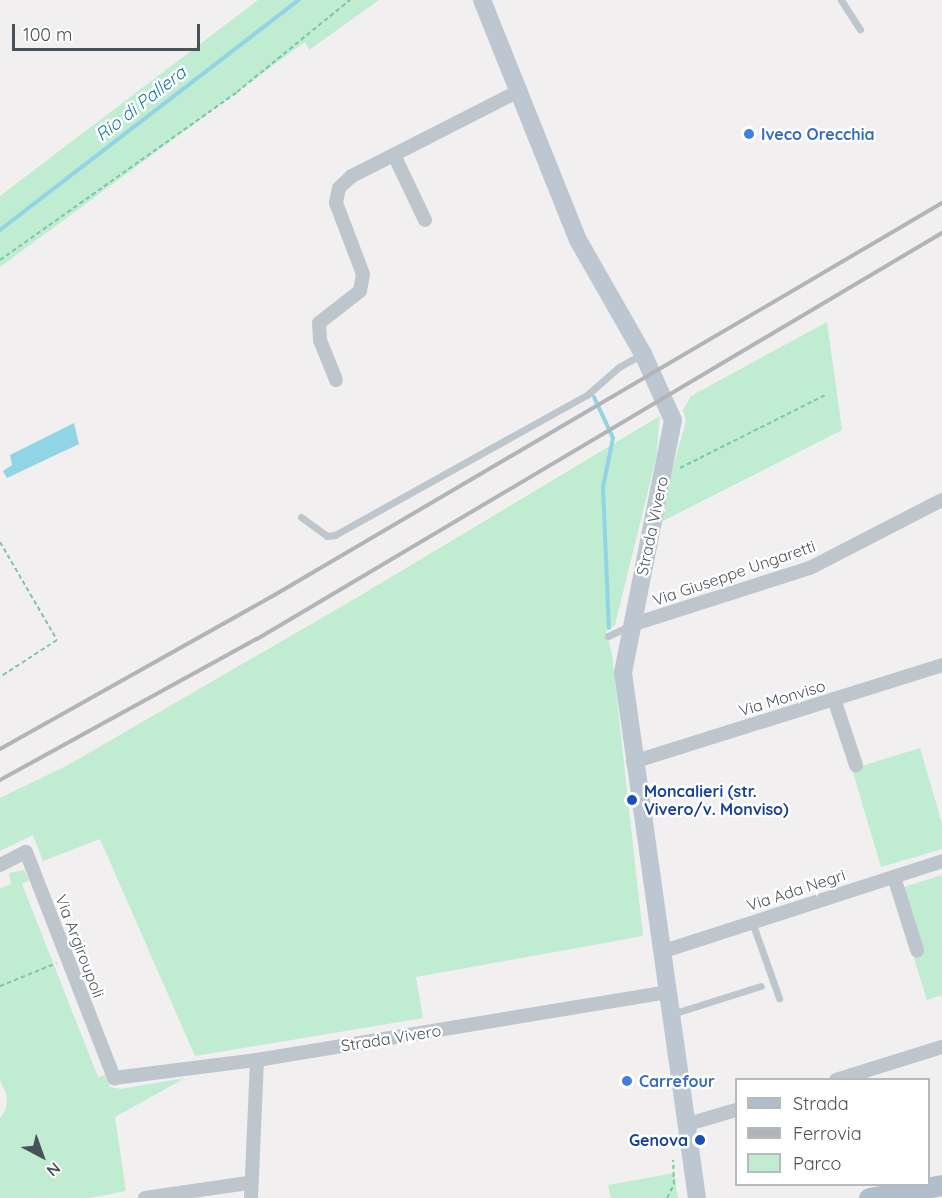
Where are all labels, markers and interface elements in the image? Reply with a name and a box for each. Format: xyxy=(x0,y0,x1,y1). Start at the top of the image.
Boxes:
scale bar xyxy=(15,12,202,50)
text: 100 m xyxy=(23,23,72,46)
water label: Rio di Pallera xyxy=(91,62,191,146)
place label: Iveco Orecchia xyxy=(761,124,875,144)
marker: Iveco Orecchia xyxy=(742,127,756,141)
street label: Strada Vivero xyxy=(632,475,672,577)
street label: Via Giuseppe Ungaretti xyxy=(650,536,818,610)
street label: Via Monviso xyxy=(737,676,827,720)
place label: Moncalieri (str. Vivero/v. Monviso) xyxy=(644,781,789,819)
marker: Moncalieri (str. Vivero/v. Monviso) xyxy=(625,793,639,807)
street label: Via Ada Negri xyxy=(744,865,848,915)
street label: Via Argiroupoli xyxy=(52,892,108,1000)
street label: Strada Vivero xyxy=(340,1021,442,1055)
place label: Carrefour xyxy=(639,1071,715,1091)
marker: Carrefour xyxy=(620,1074,634,1088)
legend xyxy=(735,1078,930,1186)
text: Strada xyxy=(793,1092,849,1115)
text: Ferrovia xyxy=(793,1122,862,1145)
north arrow xyxy=(12,1126,72,1186)
place label: Genova xyxy=(629,1130,688,1150)
marker: Genova xyxy=(693,1133,707,1147)
text: Parco xyxy=(793,1152,841,1175)
text: N xyxy=(43,1158,65,1181)

